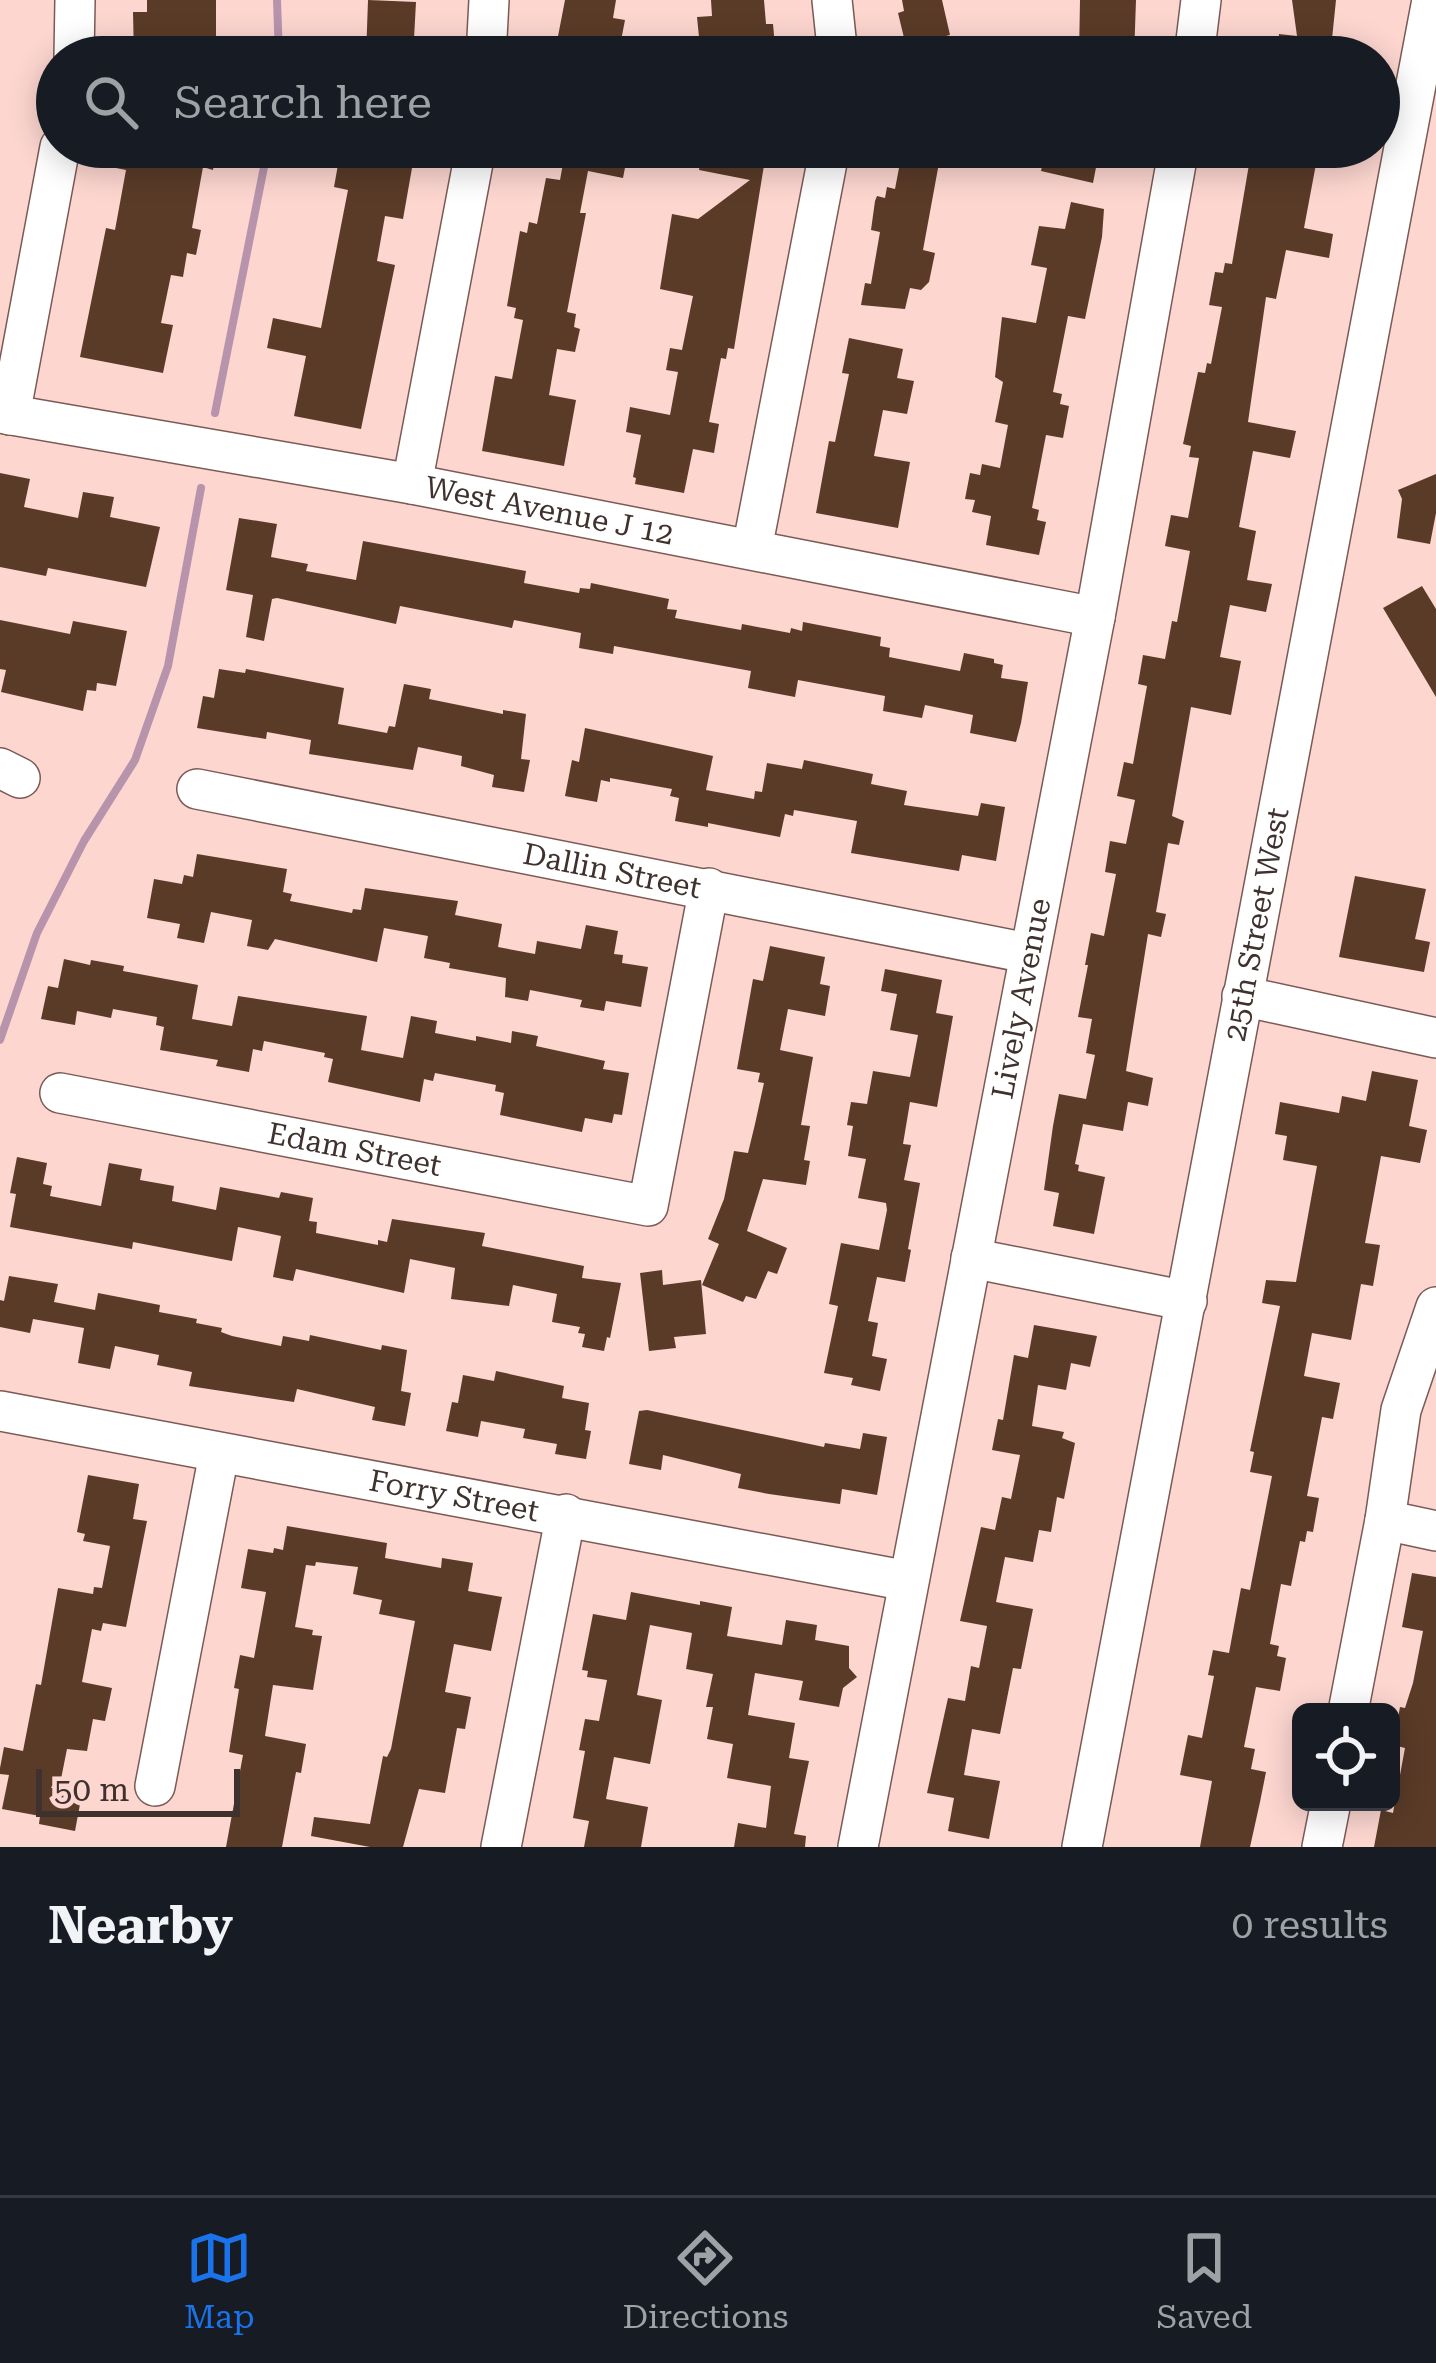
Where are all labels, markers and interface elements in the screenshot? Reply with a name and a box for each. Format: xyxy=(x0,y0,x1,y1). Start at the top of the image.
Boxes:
search box xyxy=(36,36,1400,168)
icon: search xyxy=(78,69,144,135)
text: Search here xyxy=(174,76,432,129)
street label: West Avenue J 12 xyxy=(422,469,677,552)
street label: 25th Street West xyxy=(1217,805,1296,1044)
street label: Dallin Street xyxy=(520,836,704,905)
street label: Lively Avenue xyxy=(985,895,1057,1102)
street label: Edam Street xyxy=(265,1115,444,1183)
street label: Forry Street xyxy=(367,1463,542,1529)
map controls xyxy=(1292,1703,1400,1811)
button: locate xyxy=(1292,1703,1400,1811)
scale bar xyxy=(36,1763,240,1816)
text: 50 m xyxy=(54,1770,129,1809)
text: Nearby xyxy=(48,1896,233,1955)
text: 0 results xyxy=(1231,1902,1388,1948)
tab: Map xyxy=(184,2225,255,2336)
tab: Directions xyxy=(622,2225,788,2336)
tab: Saved xyxy=(1156,2225,1252,2336)

